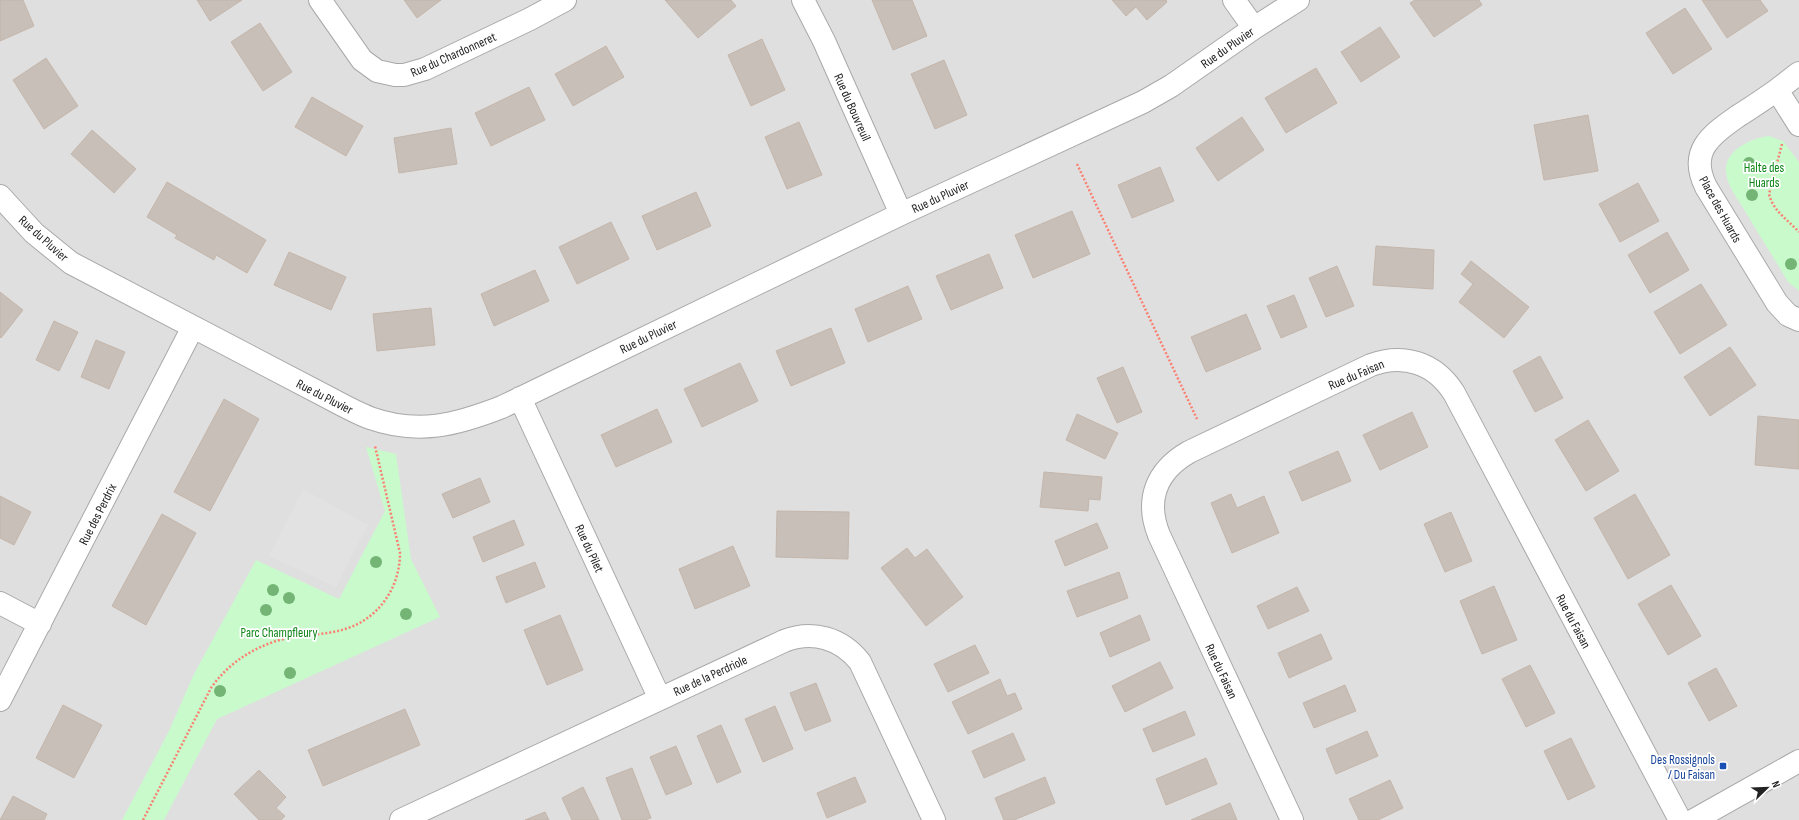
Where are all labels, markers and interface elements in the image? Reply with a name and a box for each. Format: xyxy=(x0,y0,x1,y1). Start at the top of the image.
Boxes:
street label: Rue du Pluvier xyxy=(1198,24,1258,72)
street label: Rue du Chardonneret xyxy=(408,29,499,81)
street label: Rue du Bouvreuil xyxy=(830,71,874,144)
park label: Halte des Huards xyxy=(1744,160,1785,191)
street label: Place des Huards xyxy=(1695,174,1745,246)
street label: Rue du Pluvier xyxy=(909,177,972,217)
street label: Rue du Pluvier xyxy=(15,212,72,265)
street label: Rue du Pluvier xyxy=(617,316,680,358)
street label: Rue du Faisan xyxy=(1326,356,1387,394)
street label: Rue du Pluvier xyxy=(294,376,356,418)
street label: Rue des Perdrix xyxy=(76,481,120,548)
street label: Rue du Pilet xyxy=(571,522,607,575)
street label: Rue du Faisan xyxy=(1552,592,1594,651)
park label: Parc Champfleury xyxy=(241,625,317,641)
street label: Rue du Faisan xyxy=(1201,641,1241,702)
street label: Rue de la Perdriole xyxy=(671,652,750,700)
place label: Des Rossignols / Du Faisan xyxy=(1651,752,1715,783)
marker: Des Rossignols / Du Faisan xyxy=(1718,761,1728,771)
north arrow xyxy=(1747,768,1787,808)
text: N xyxy=(1769,779,1783,790)

